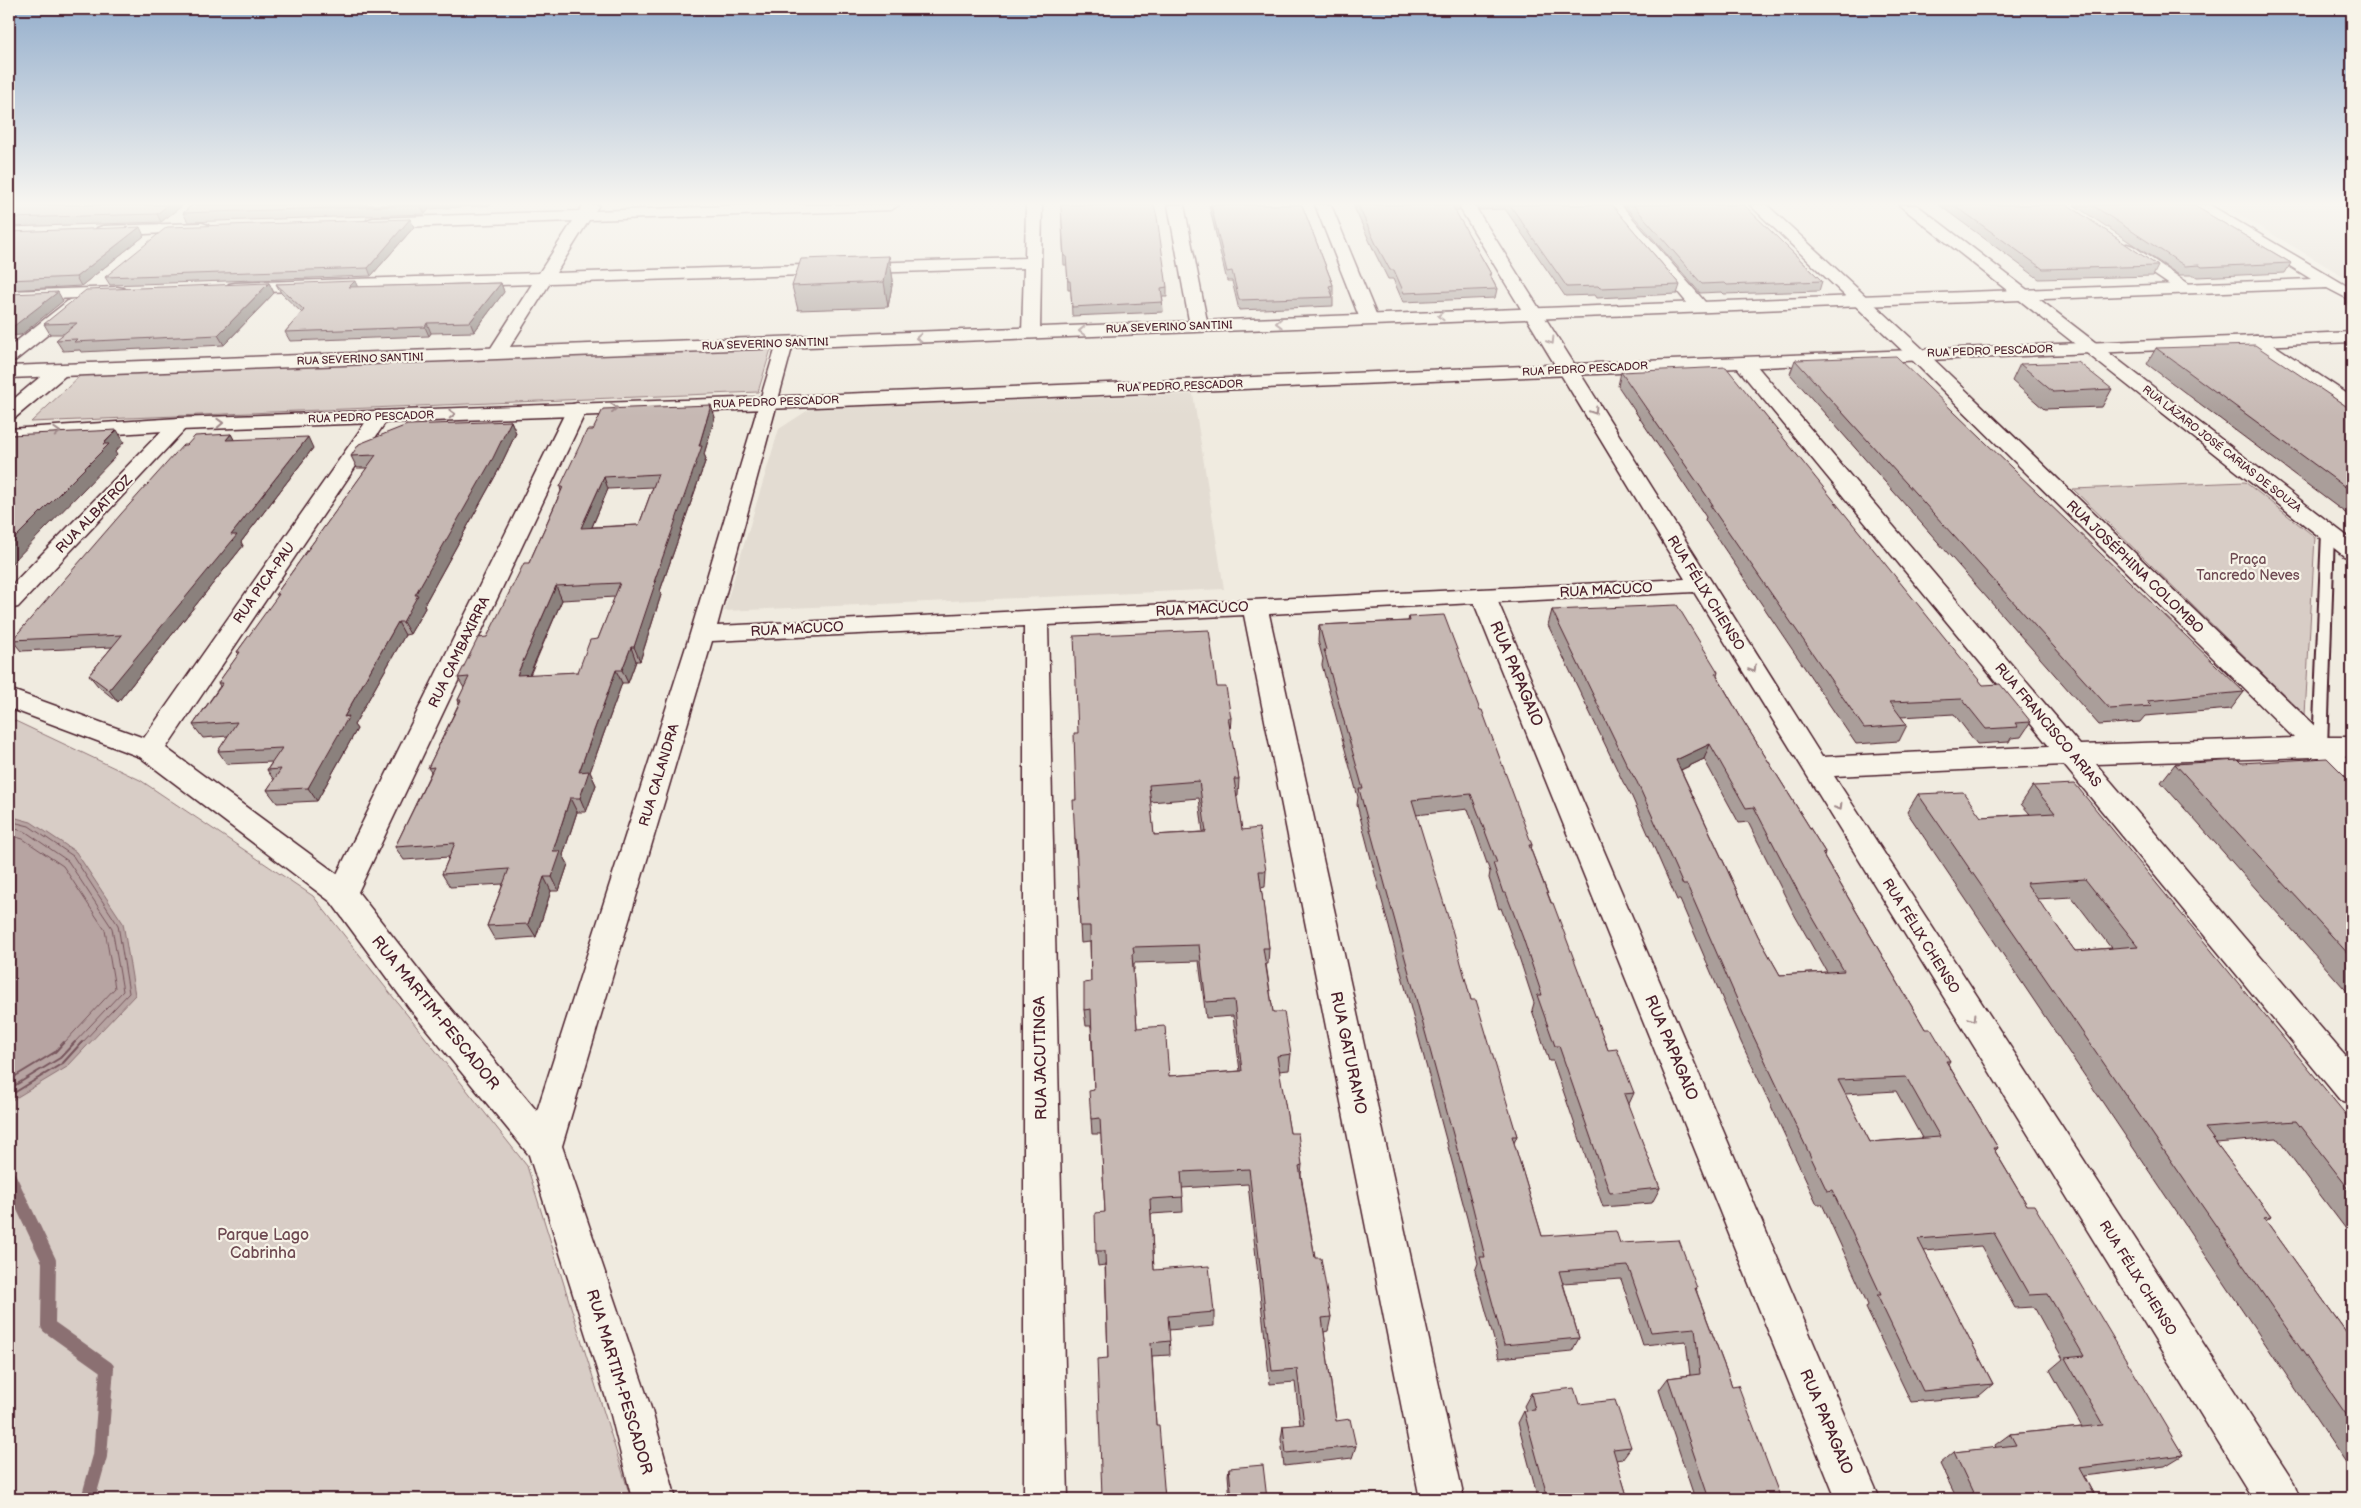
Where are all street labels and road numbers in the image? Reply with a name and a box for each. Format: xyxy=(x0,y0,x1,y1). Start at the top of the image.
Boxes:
street label: RUA SEVERINO SANTINI xyxy=(1105,318,1233,336)
street label: RUA SEVERINO SANTINI xyxy=(701,335,829,353)
street label: RUA PEDRO PESCADOR xyxy=(1927,342,2053,360)
street label: RUA SEVERINO SANTINI xyxy=(296,350,424,368)
street label: RUA PEDRO PESCADOR xyxy=(1522,359,1648,379)
street label: RUA PEDRO PESCADOR xyxy=(1117,377,1243,395)
street label: RUA LÁZARO JOSÉ CARIAS DE SOUZA xyxy=(2140,382,2305,515)
street label: RUA PEDRO PESCADOR xyxy=(713,393,839,411)
street label: RUA PEDRO PESCADOR xyxy=(308,408,434,426)
street label: RUA ALBATROZ xyxy=(52,471,136,557)
street label: RUA JOSÉPHINA COLOMBO xyxy=(2063,496,2208,637)
street label: RUA FÉLIX CHENSO xyxy=(1664,532,1749,654)
street label: RUA PICA-PAU xyxy=(230,539,298,627)
street label: RUA MACUCO xyxy=(1559,579,1653,601)
street label: RUA CAMBAXIRRA xyxy=(425,593,493,710)
street label: RUA MACUCO xyxy=(1155,598,1249,620)
street label: RUA MACUCO xyxy=(750,618,844,640)
street label: RUA PAPAGAIO xyxy=(1485,618,1547,730)
street label: RUA FRANCISCO ARIAS xyxy=(1991,660,2105,790)
street label: RUA CALANDRA xyxy=(635,721,683,828)
street label: RUA FÉLIX CHENSO xyxy=(1879,875,1964,997)
street label: RUA MARTIM-PESCADOR xyxy=(367,932,503,1094)
street label: RUA GATURAMO xyxy=(1326,990,1370,1116)
street label: RUA PAPAGAIO xyxy=(1640,992,1702,1104)
street label: RUA JACUTINGA xyxy=(1030,996,1052,1120)
street label: RUA FÉLIX CHENSO xyxy=(2096,1217,2181,1339)
street label: RUA MARTIM-PESCADOR xyxy=(582,1287,656,1477)
street label: RUA PAPAGAIO xyxy=(1795,1366,1857,1478)

